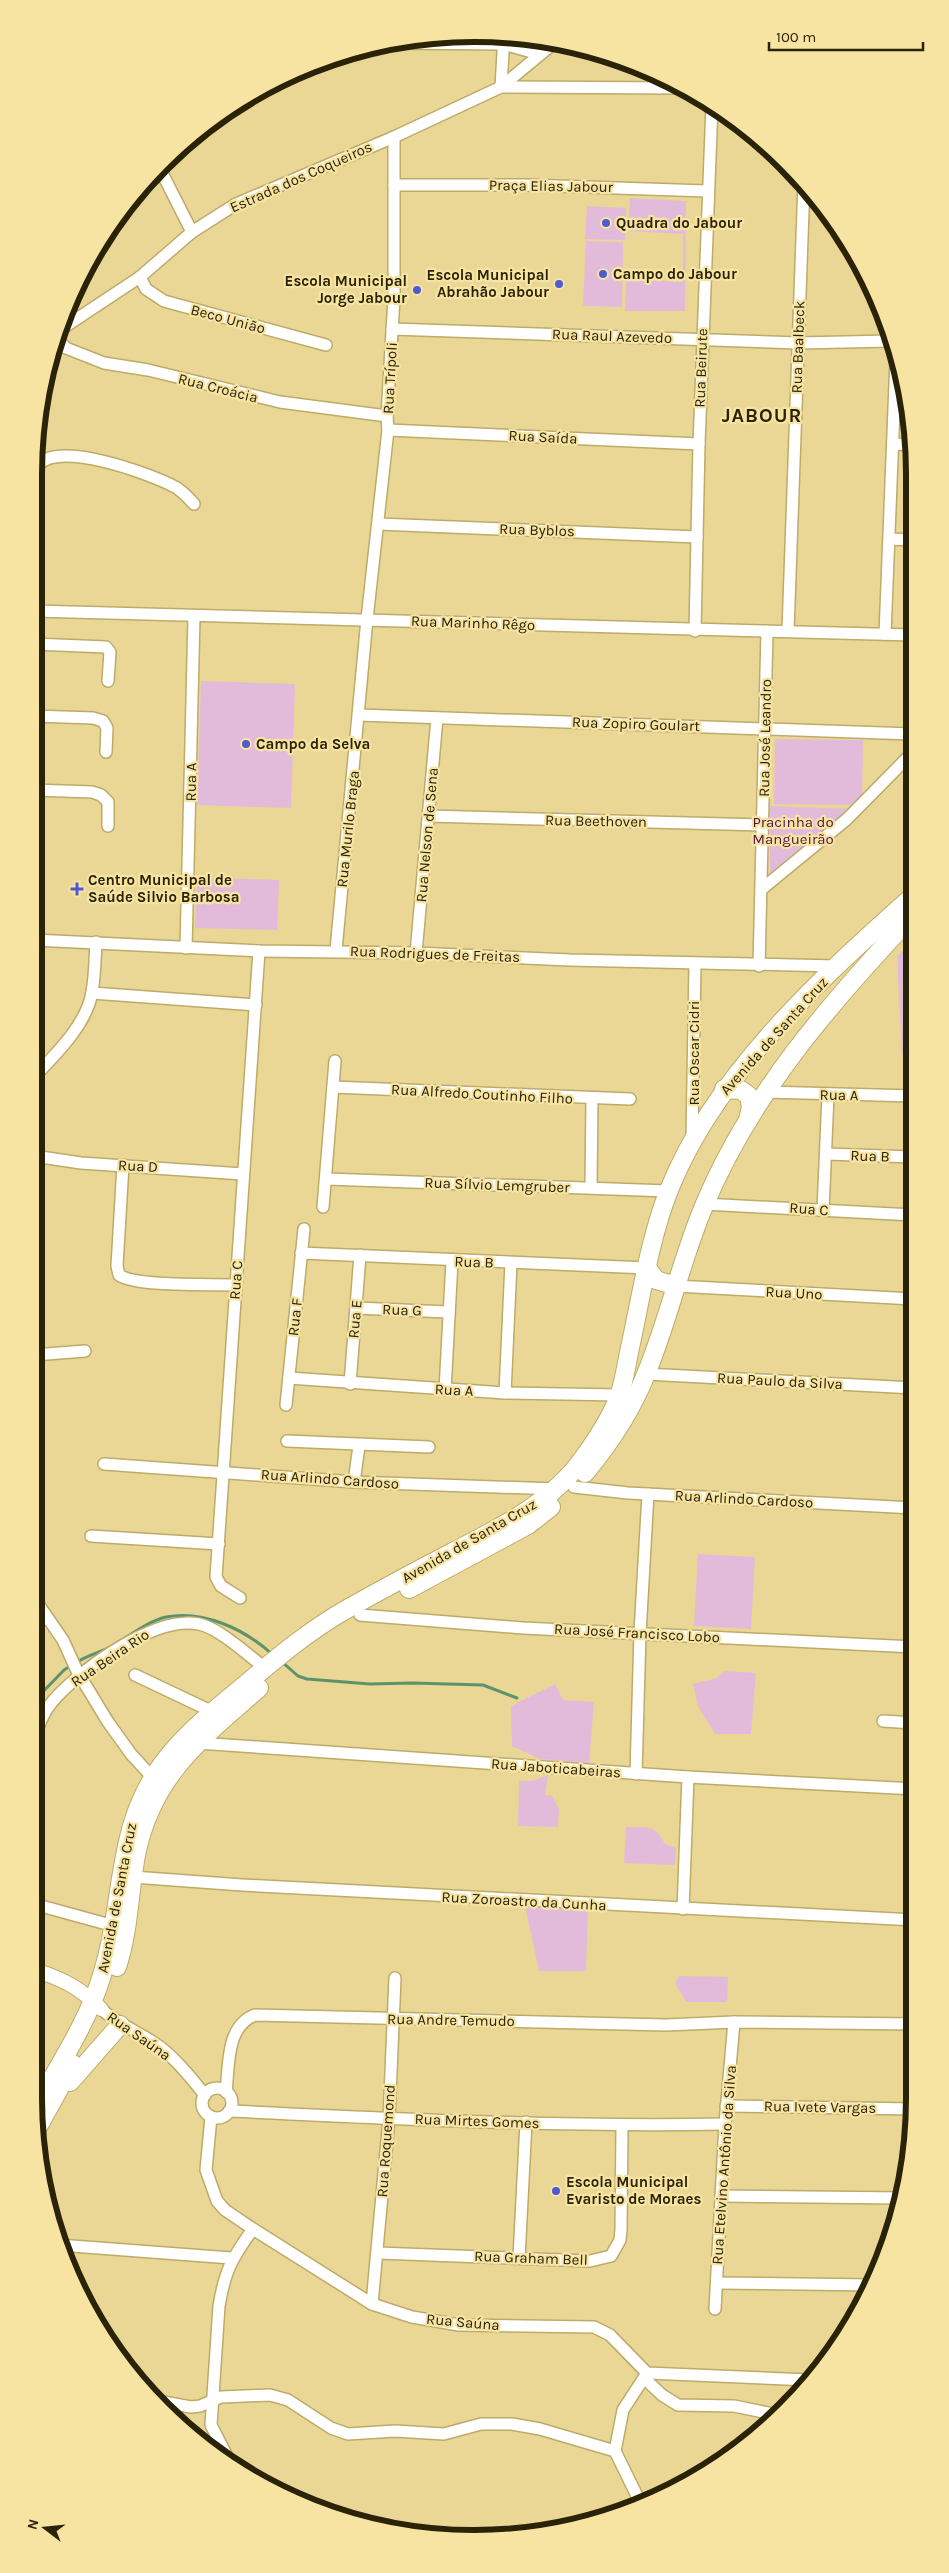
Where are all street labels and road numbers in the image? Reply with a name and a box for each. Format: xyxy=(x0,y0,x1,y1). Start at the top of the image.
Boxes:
street label: Estrada dos Coqueiros xyxy=(227,138,375,216)
street label: Praça Elias Jabour xyxy=(489,176,614,196)
street label: Beco União xyxy=(189,300,267,338)
street label: Rua Baalbeck xyxy=(787,300,809,394)
street label: Rua Raul Azevedo xyxy=(552,325,672,347)
street label: Rua Beirute xyxy=(691,328,711,408)
street label: Rua Trípoli xyxy=(379,342,401,414)
street label: Rua Croácia xyxy=(176,369,260,407)
street label: Rua Saída xyxy=(508,426,578,448)
street label: Rua Byblos xyxy=(499,520,575,540)
street label: Rua Marinho Rêgo xyxy=(411,612,535,634)
street label: Rua José Leandro xyxy=(755,679,775,797)
street label: Rua Zopiro Goulart xyxy=(572,713,701,735)
street label: Rua A xyxy=(182,762,200,802)
street label: Rua Nelson de Sena xyxy=(412,767,442,903)
street label: Rua Murilo Braga xyxy=(333,770,363,888)
street label: Rua Beethoven xyxy=(545,811,647,831)
street label: Rua Rodrigues de Freitas xyxy=(350,942,520,966)
street label: Avenida de Santa Cruz xyxy=(716,973,832,1099)
street label: Rua Oscar Cidri xyxy=(685,1000,703,1106)
street label: Rua Alfredo Coutinho Filho xyxy=(391,1080,573,1108)
street label: Rua A xyxy=(819,1086,859,1104)
street label: Rua B xyxy=(850,1146,890,1166)
street label: Rua D xyxy=(118,1156,158,1176)
street label: Rua Sílvio Lemgruber xyxy=(424,1173,571,1197)
street label: Rua C xyxy=(789,1199,829,1219)
street label: Rua B xyxy=(454,1252,494,1272)
street label: Rua C xyxy=(226,1260,246,1300)
street label: Rua Uno xyxy=(765,1283,823,1303)
street label: Rua F xyxy=(284,1297,306,1337)
street label: Rua E xyxy=(344,1299,366,1339)
street label: Rua G xyxy=(382,1300,422,1320)
street label: Rua Paulo da Silva xyxy=(717,1369,843,1393)
street label: Rua A xyxy=(434,1380,474,1400)
street label: Rua Arlindo Cardoso xyxy=(260,1465,400,1493)
street label: Rua Arlindo Cardoso xyxy=(674,1486,814,1512)
street label: Avenida de Santa Cruz xyxy=(398,1495,540,1587)
street label: Rua José Francisco Lobo xyxy=(554,1620,720,1646)
street label: Rua Beira Rio xyxy=(67,1625,153,1691)
street label: Rua Jaboticabeiras xyxy=(490,1754,622,1782)
street label: Avenida de Santa Cruz xyxy=(94,1821,140,1975)
street label: Rua Zoroastro da Cunha xyxy=(441,1888,607,1914)
street label: Rua Saúna xyxy=(104,2007,174,2065)
street label: Rua Andre Temudo xyxy=(387,2010,515,2030)
street label: Rua Etelvino Antônio da Silva xyxy=(708,2065,740,2265)
street label: Rua Roquemond xyxy=(373,2084,399,2198)
street label: Rua Ivete Vargas xyxy=(764,2097,876,2117)
street label: Rua Mirtes Gomes xyxy=(414,2110,540,2132)
street label: Rua Graham Bell xyxy=(474,2247,588,2269)
street label: Rua Saúna xyxy=(425,2310,501,2334)

